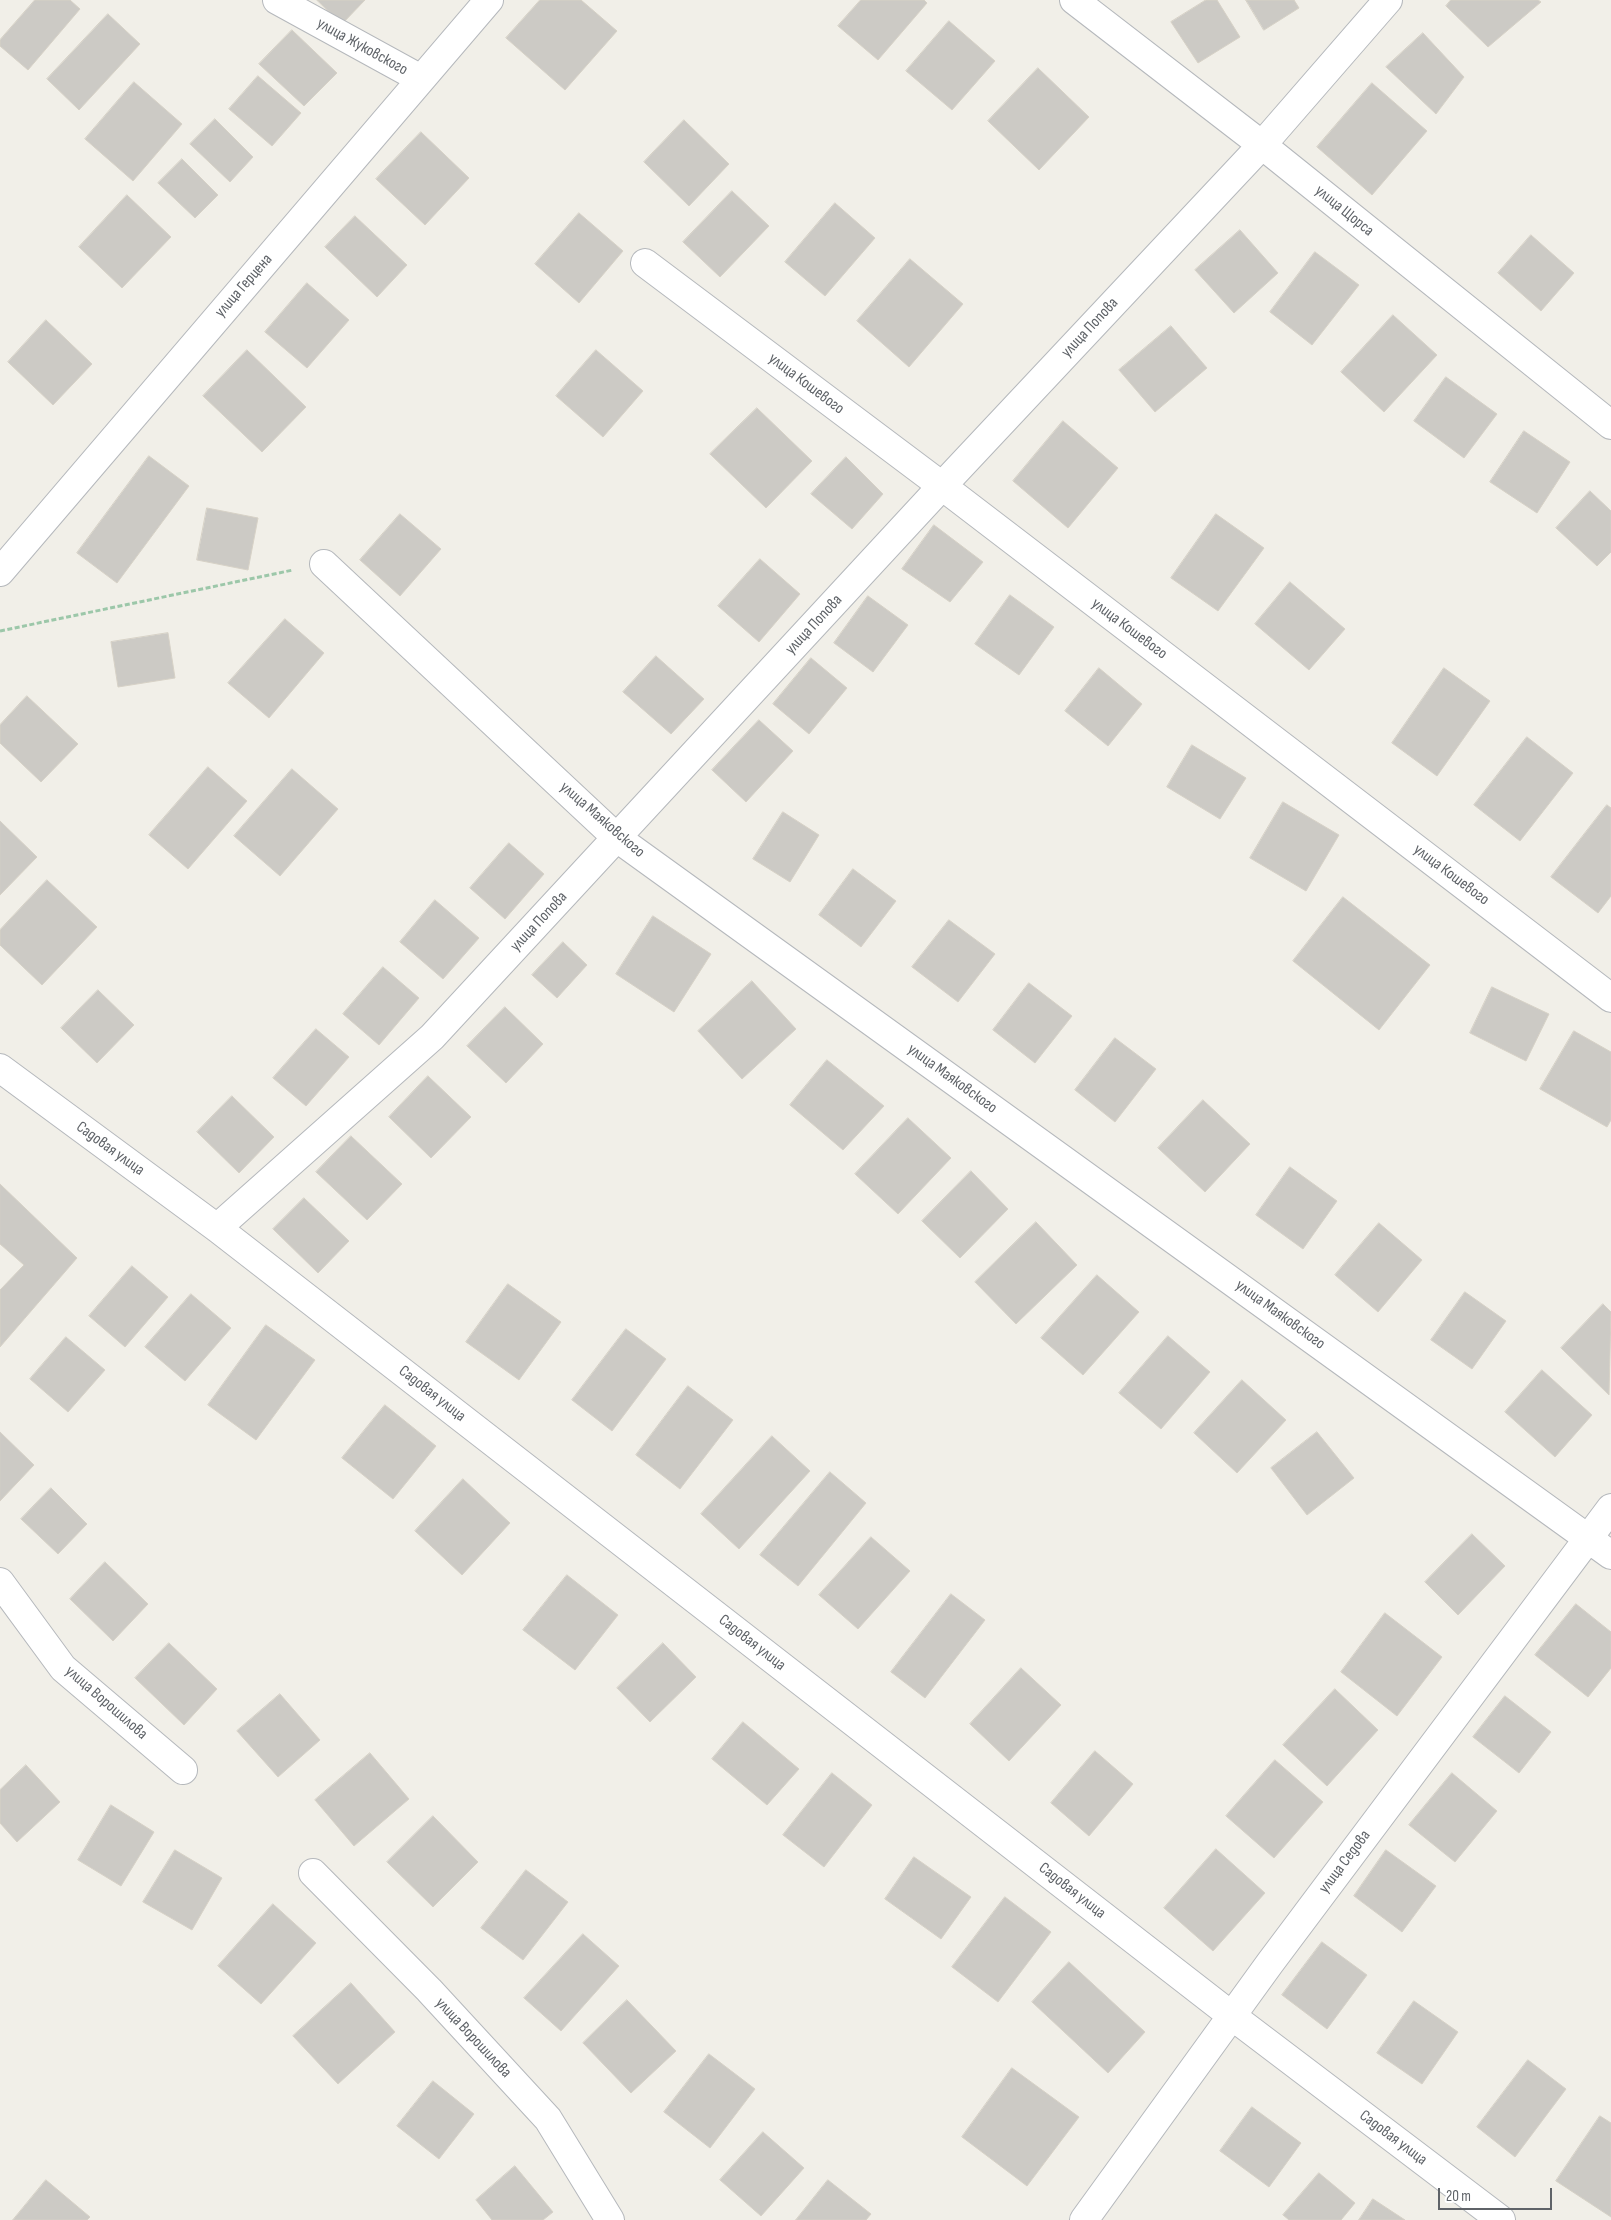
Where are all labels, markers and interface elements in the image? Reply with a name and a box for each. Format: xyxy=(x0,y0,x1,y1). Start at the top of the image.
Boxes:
street label: улица Жуковского xyxy=(313,14,411,80)
street label: улица Щорса xyxy=(1311,181,1377,241)
street label: улица Герцена xyxy=(211,250,277,322)
street label: улица Попова xyxy=(1057,294,1123,362)
street label: улица Кошевого xyxy=(764,349,848,419)
street label: улица Попова xyxy=(781,591,847,659)
street label: улица Кошевого xyxy=(1087,594,1171,664)
street label: улица Маяковского xyxy=(556,778,648,862)
street label: улица Кошевого xyxy=(1409,840,1493,910)
street label: улица Попова xyxy=(506,888,572,956)
street label: улица Маяковского xyxy=(903,1040,1001,1118)
street label: Садовая улица xyxy=(72,1118,148,1180)
street label: улица Маяковского xyxy=(1231,1276,1329,1354)
street label: Садовая улица xyxy=(395,1362,469,1426)
street label: Садовая улица xyxy=(715,1611,789,1675)
street label: улица Ворошилова xyxy=(61,1662,151,1744)
street label: улица Седова xyxy=(1315,1827,1375,1897)
street label: Садовая улица xyxy=(1035,1859,1109,1923)
street label: улица Ворошилова xyxy=(431,1994,515,2082)
street label: Садовая улица xyxy=(1355,2106,1431,2170)
scale bar xyxy=(1441,2178,1555,2210)
text: 20 m xyxy=(1446,2187,1471,2206)

